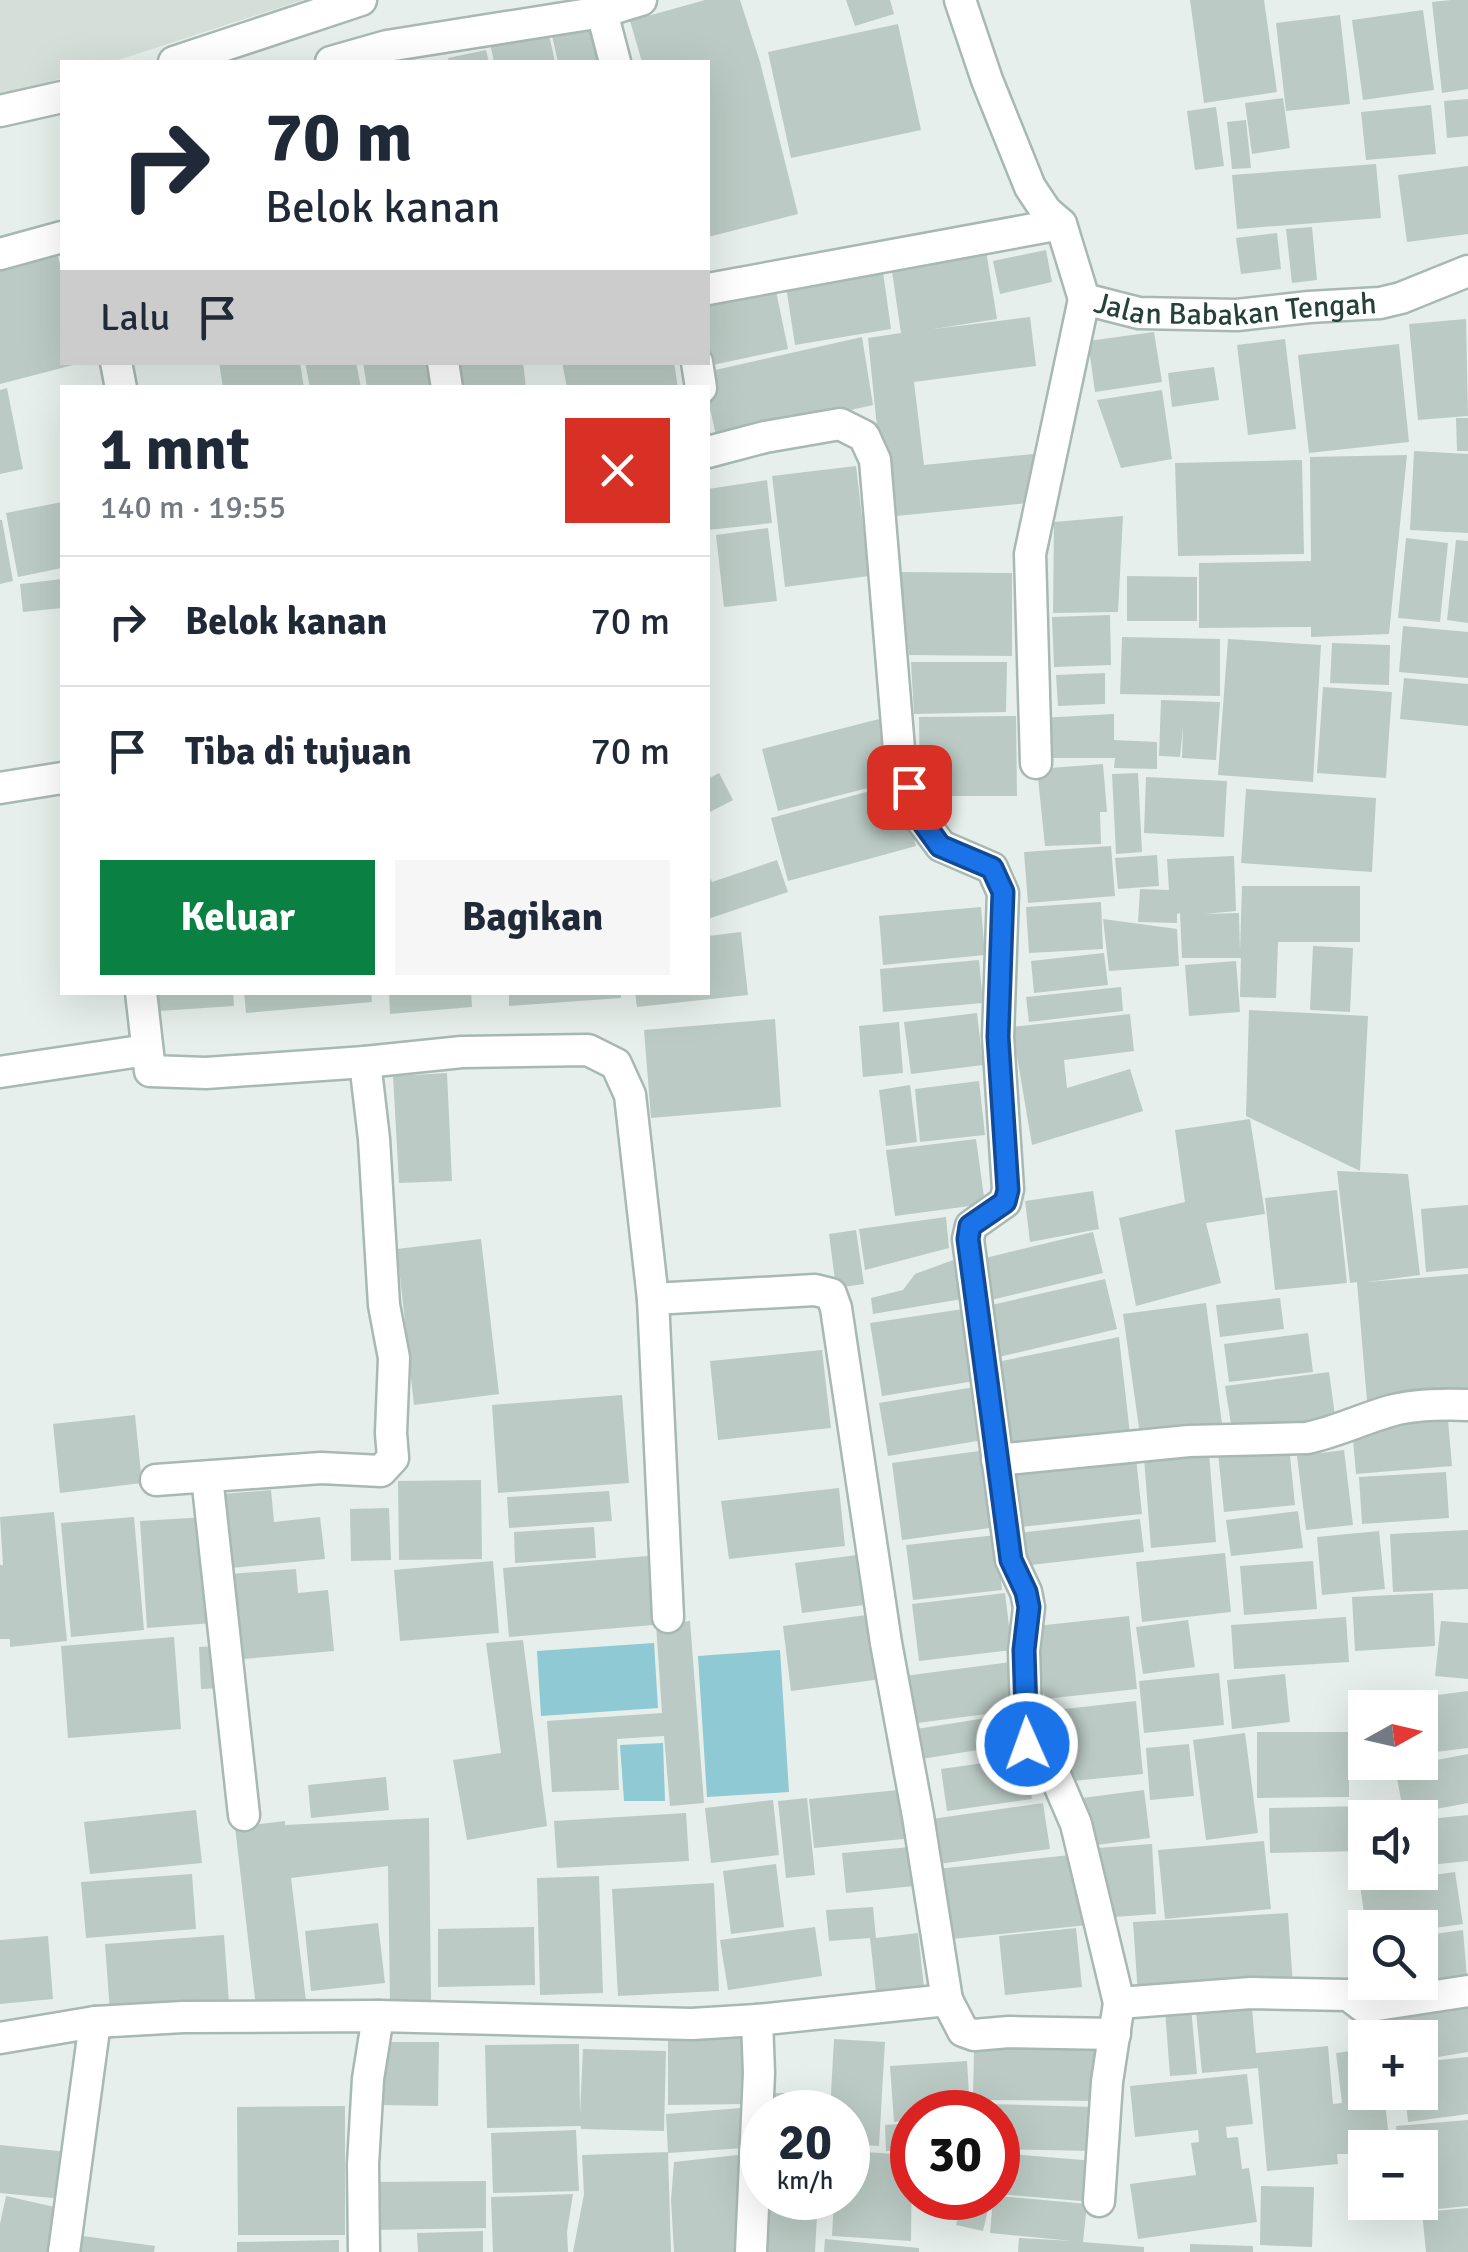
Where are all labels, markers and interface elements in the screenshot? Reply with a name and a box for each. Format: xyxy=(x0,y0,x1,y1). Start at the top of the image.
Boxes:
text: 70 m xyxy=(265,94,413,180)
icon: right xyxy=(100,100,230,230)
text: Belok kanan xyxy=(265,180,501,235)
street label: Jalan Babakan Tengah xyxy=(1090,284,1378,334)
icon: arrive xyxy=(190,290,245,345)
text: Lalu xyxy=(100,294,170,341)
text: 1 mnt xyxy=(100,413,249,487)
button: close xyxy=(565,418,670,523)
text: 140 m · 19:55 xyxy=(100,488,286,527)
icon: right xyxy=(100,594,155,649)
text: Belok kanan xyxy=(185,598,387,645)
text: 70 m xyxy=(590,598,670,645)
icon: arrive xyxy=(100,724,155,779)
text: Tiba di tujuan xyxy=(185,728,412,775)
text: 70 m xyxy=(590,728,670,775)
pin xyxy=(867,745,952,830)
icon: arrive xyxy=(882,760,937,815)
button: Keluar xyxy=(100,860,375,975)
button: Bagikan xyxy=(395,860,670,975)
north arrow xyxy=(1348,1690,1438,1780)
map controls xyxy=(1348,1690,1438,2220)
position arrow xyxy=(975,1692,1079,1796)
button: sound xyxy=(1348,1800,1438,1890)
button: search xyxy=(1348,1910,1438,2000)
button: + xyxy=(1348,2020,1438,2110)
speed limit sign: 30 xyxy=(890,2090,1020,2220)
text: 20 xyxy=(778,2112,832,2174)
button: − xyxy=(1348,2130,1438,2220)
text: km/h xyxy=(777,2165,833,2196)

